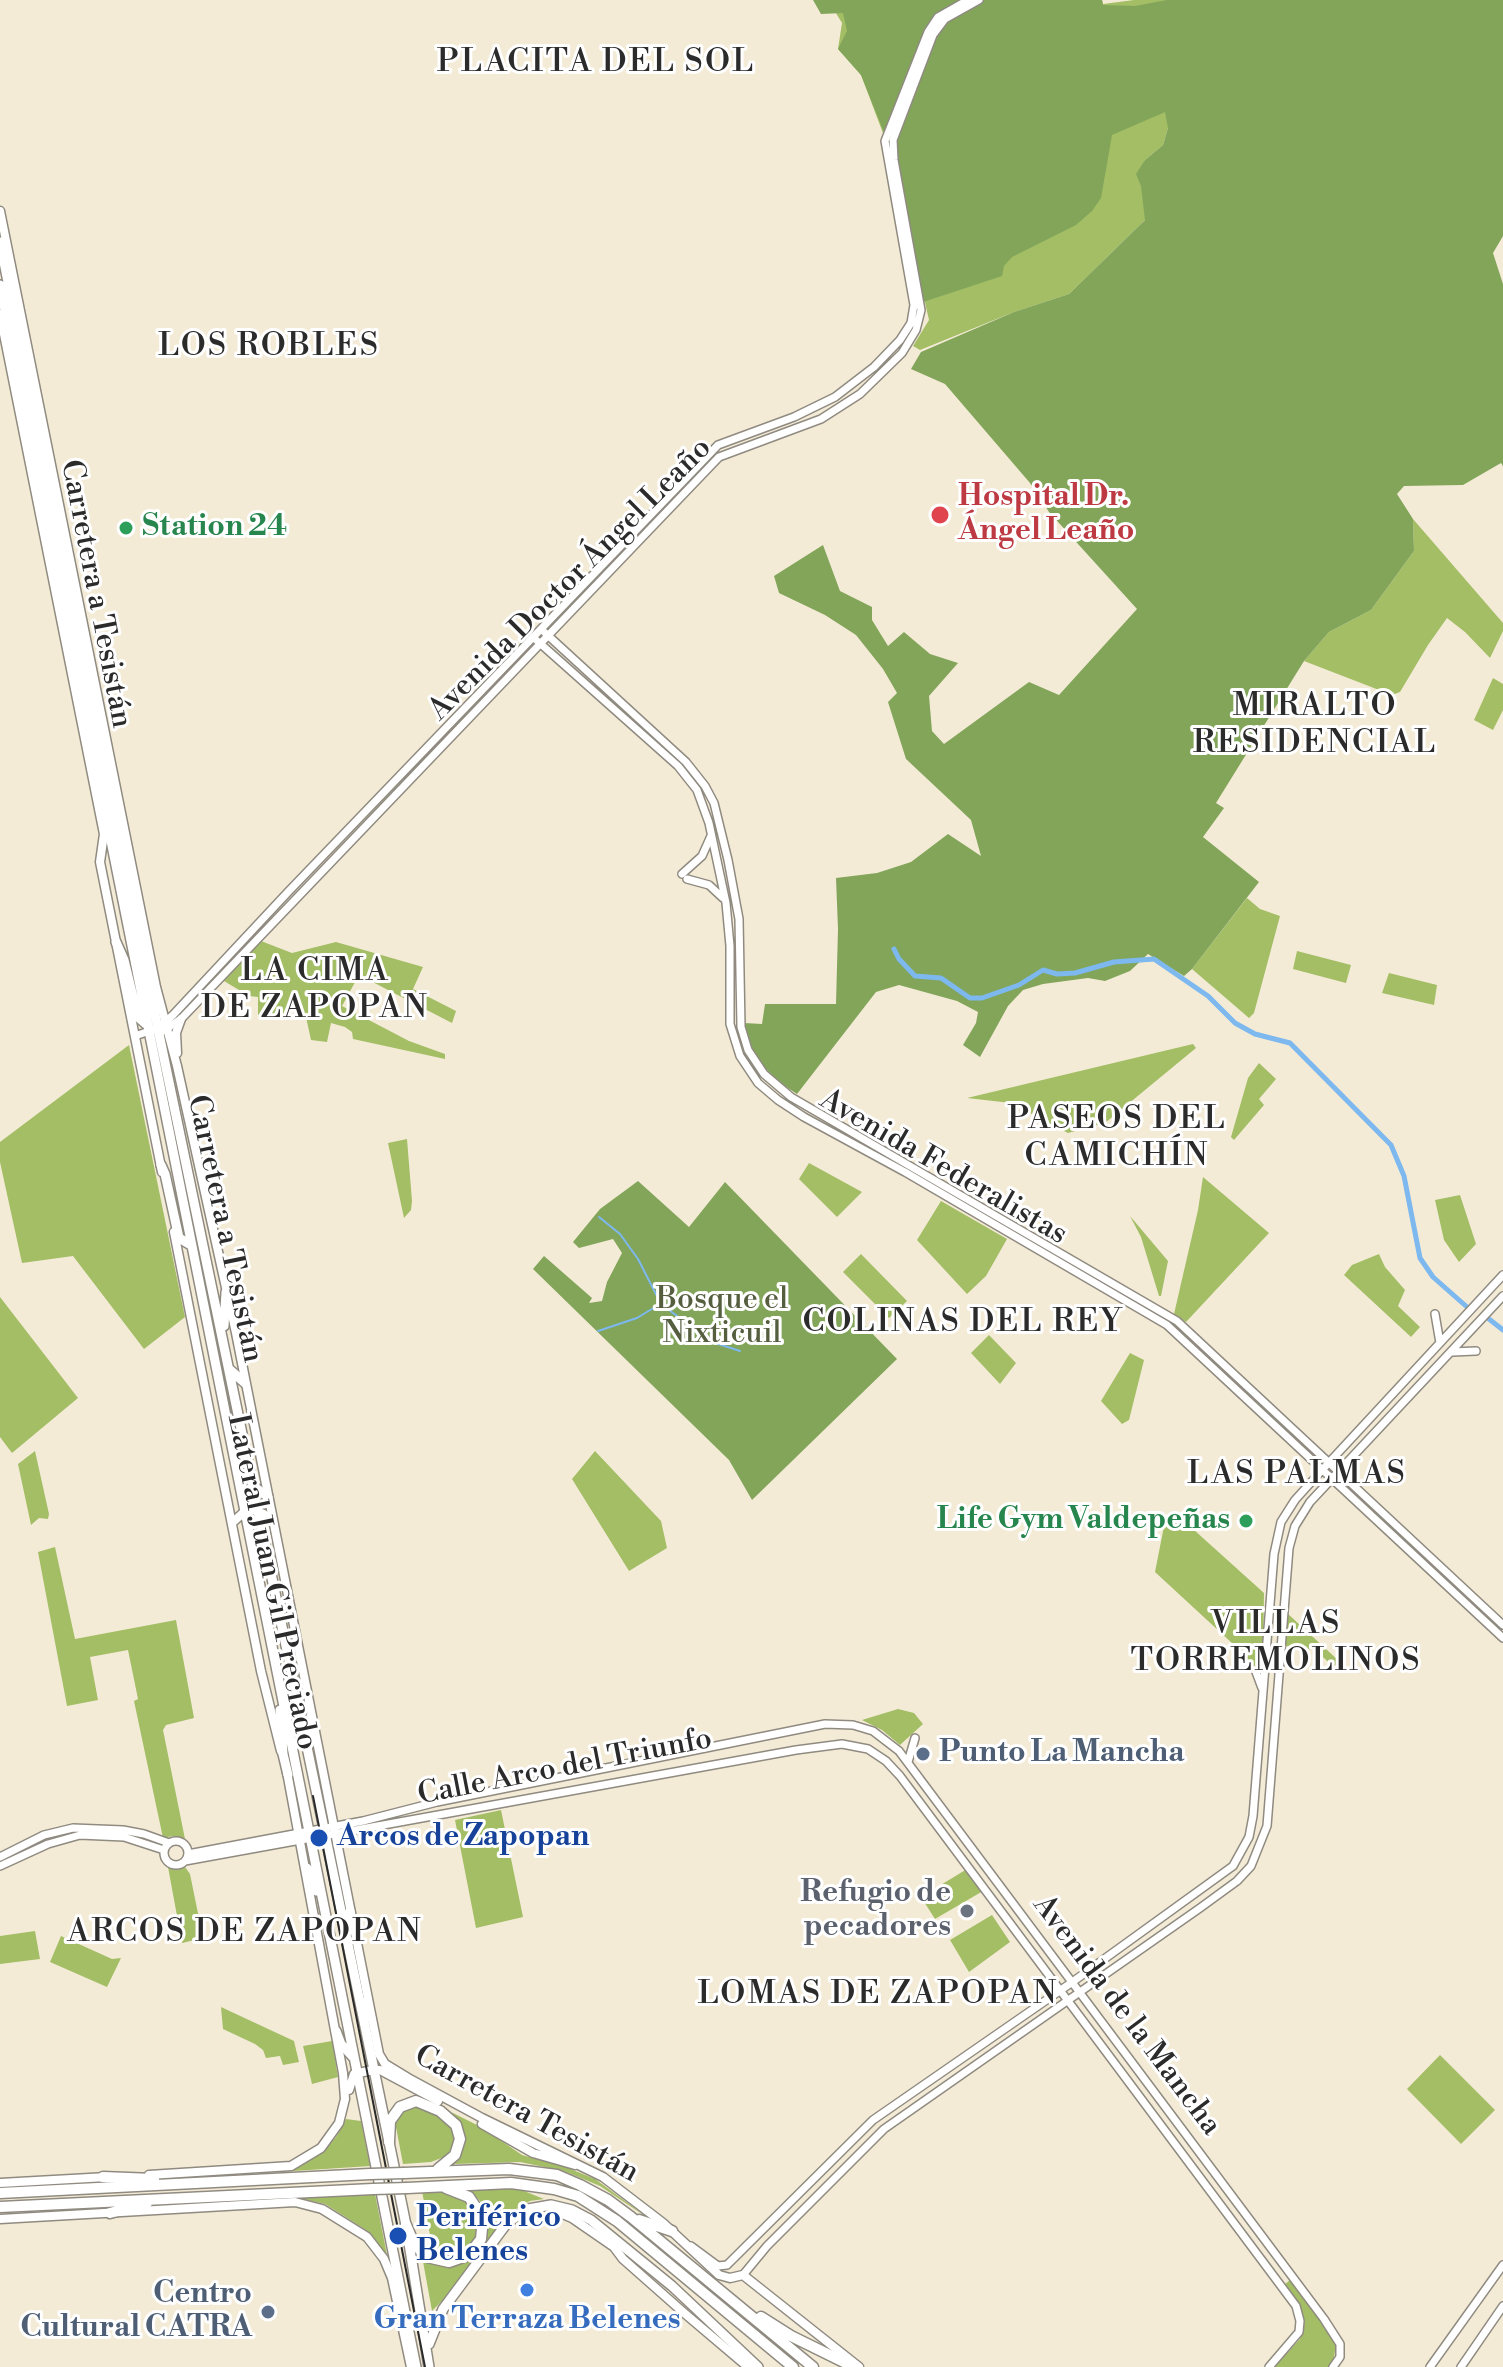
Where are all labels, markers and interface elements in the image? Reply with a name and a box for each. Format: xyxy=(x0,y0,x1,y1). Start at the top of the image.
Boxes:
district label: PLACITA DEL SOL xyxy=(437,44,755,82)
district label: LOS ROBLES xyxy=(158,328,380,366)
street label: Avenida Doctor Ángel Leaño xyxy=(422,431,720,729)
street label: Carretera a Tesistán xyxy=(51,457,139,731)
place label: Hospital Dr. Ángel Leaño xyxy=(958,480,1134,550)
marker: Hospital Dr. Ángel Leaño xyxy=(929,504,951,526)
place label: Station 24 xyxy=(142,510,287,546)
marker: Station 24 xyxy=(117,519,135,537)
district label: MIRALTO RESIDENCIAL xyxy=(1193,688,1437,763)
district label: LA CIMA DE ZAPOPAN xyxy=(201,953,429,1028)
street label: Avenida Federalistas xyxy=(813,1083,1073,1253)
street label: Carretera a Tesistán xyxy=(178,1092,270,1366)
district label: PASEOS DEL CAMICHÍN xyxy=(1007,1101,1227,1176)
park label: Bosque el Nixticuil xyxy=(656,1283,788,1354)
district label: COLINAS DEL REY xyxy=(803,1304,1123,1342)
street label: Lateral Juan Gil Preciado xyxy=(218,1411,324,1753)
district label: LAS PALMAS xyxy=(1187,1456,1407,1494)
place label: Life Gym Valdepeñas xyxy=(937,1503,1230,1539)
marker: Life Gym Valdepeñas xyxy=(1237,1512,1255,1530)
district label: VILLAS TORREMOLINOS xyxy=(1130,1606,1422,1681)
street label: Calle Arco del Triunfo xyxy=(415,1722,715,1814)
place label: Punto La Mancha xyxy=(939,1736,1185,1772)
marker: Punto La Mancha xyxy=(914,1745,932,1763)
place label: Arcos de Zapopan xyxy=(337,1820,589,1856)
marker: Arcos de Zapopan xyxy=(308,1827,330,1849)
place label: Refugio de pecadores xyxy=(800,1876,951,1946)
street label: Avenida de la Mancha xyxy=(1024,1889,1228,2143)
marker: Refugio de pecadores xyxy=(958,1902,976,1920)
district label: ARCOS DE ZAPOPAN xyxy=(67,1914,423,1952)
district label: LOMAS DE ZAPOPAN xyxy=(697,1976,1059,2014)
street label: Carretera Tesistán xyxy=(407,2038,645,2192)
place label: Periférico Belenes xyxy=(416,2201,561,2272)
marker: Periférico Belenes xyxy=(387,2225,409,2247)
place label: Centro Cultural CATRA xyxy=(20,2277,252,2348)
marker: Gran Terraza Belenes xyxy=(518,2281,536,2299)
marker: Centro Cultural CATRA xyxy=(259,2303,277,2321)
place label: Gran Terraza Belenes xyxy=(373,2303,681,2339)

